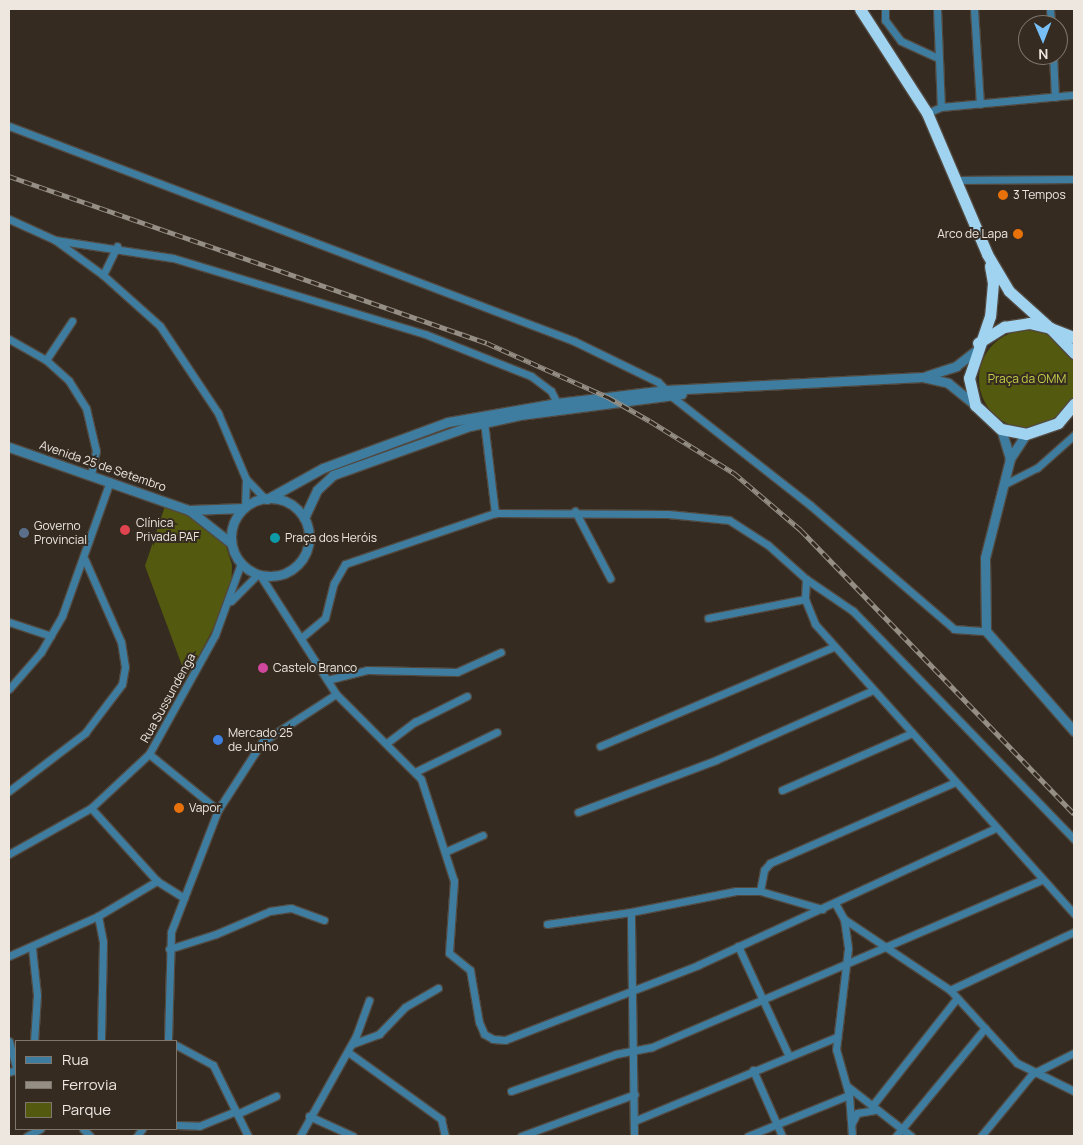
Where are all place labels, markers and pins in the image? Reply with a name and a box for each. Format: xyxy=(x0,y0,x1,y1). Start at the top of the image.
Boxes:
place label: 3 Tempos xyxy=(1013,188,1066,202)
marker: 3 Tempos xyxy=(997,189,1009,201)
place label: Arco de Lapa xyxy=(937,227,1008,241)
marker: Arco de Lapa xyxy=(1012,228,1024,240)
place label: Clínica Privada PAF xyxy=(136,516,199,544)
place label: Governo Provincial xyxy=(34,519,87,547)
marker: Clínica Privada PAF xyxy=(118,523,132,537)
marker: Governo Provincial xyxy=(18,527,30,539)
place label: Praça dos Heróis xyxy=(285,531,377,545)
marker: Praça dos Heróis xyxy=(269,532,281,544)
place label: Castelo Branco xyxy=(273,661,357,675)
marker: Castelo Branco xyxy=(257,662,269,674)
place label: Mercado 25 de Junho xyxy=(228,726,293,754)
marker: Mercado 25 de Junho xyxy=(212,734,224,746)
place label: Vapor xyxy=(189,801,221,815)
marker: Vapor xyxy=(173,802,185,814)

